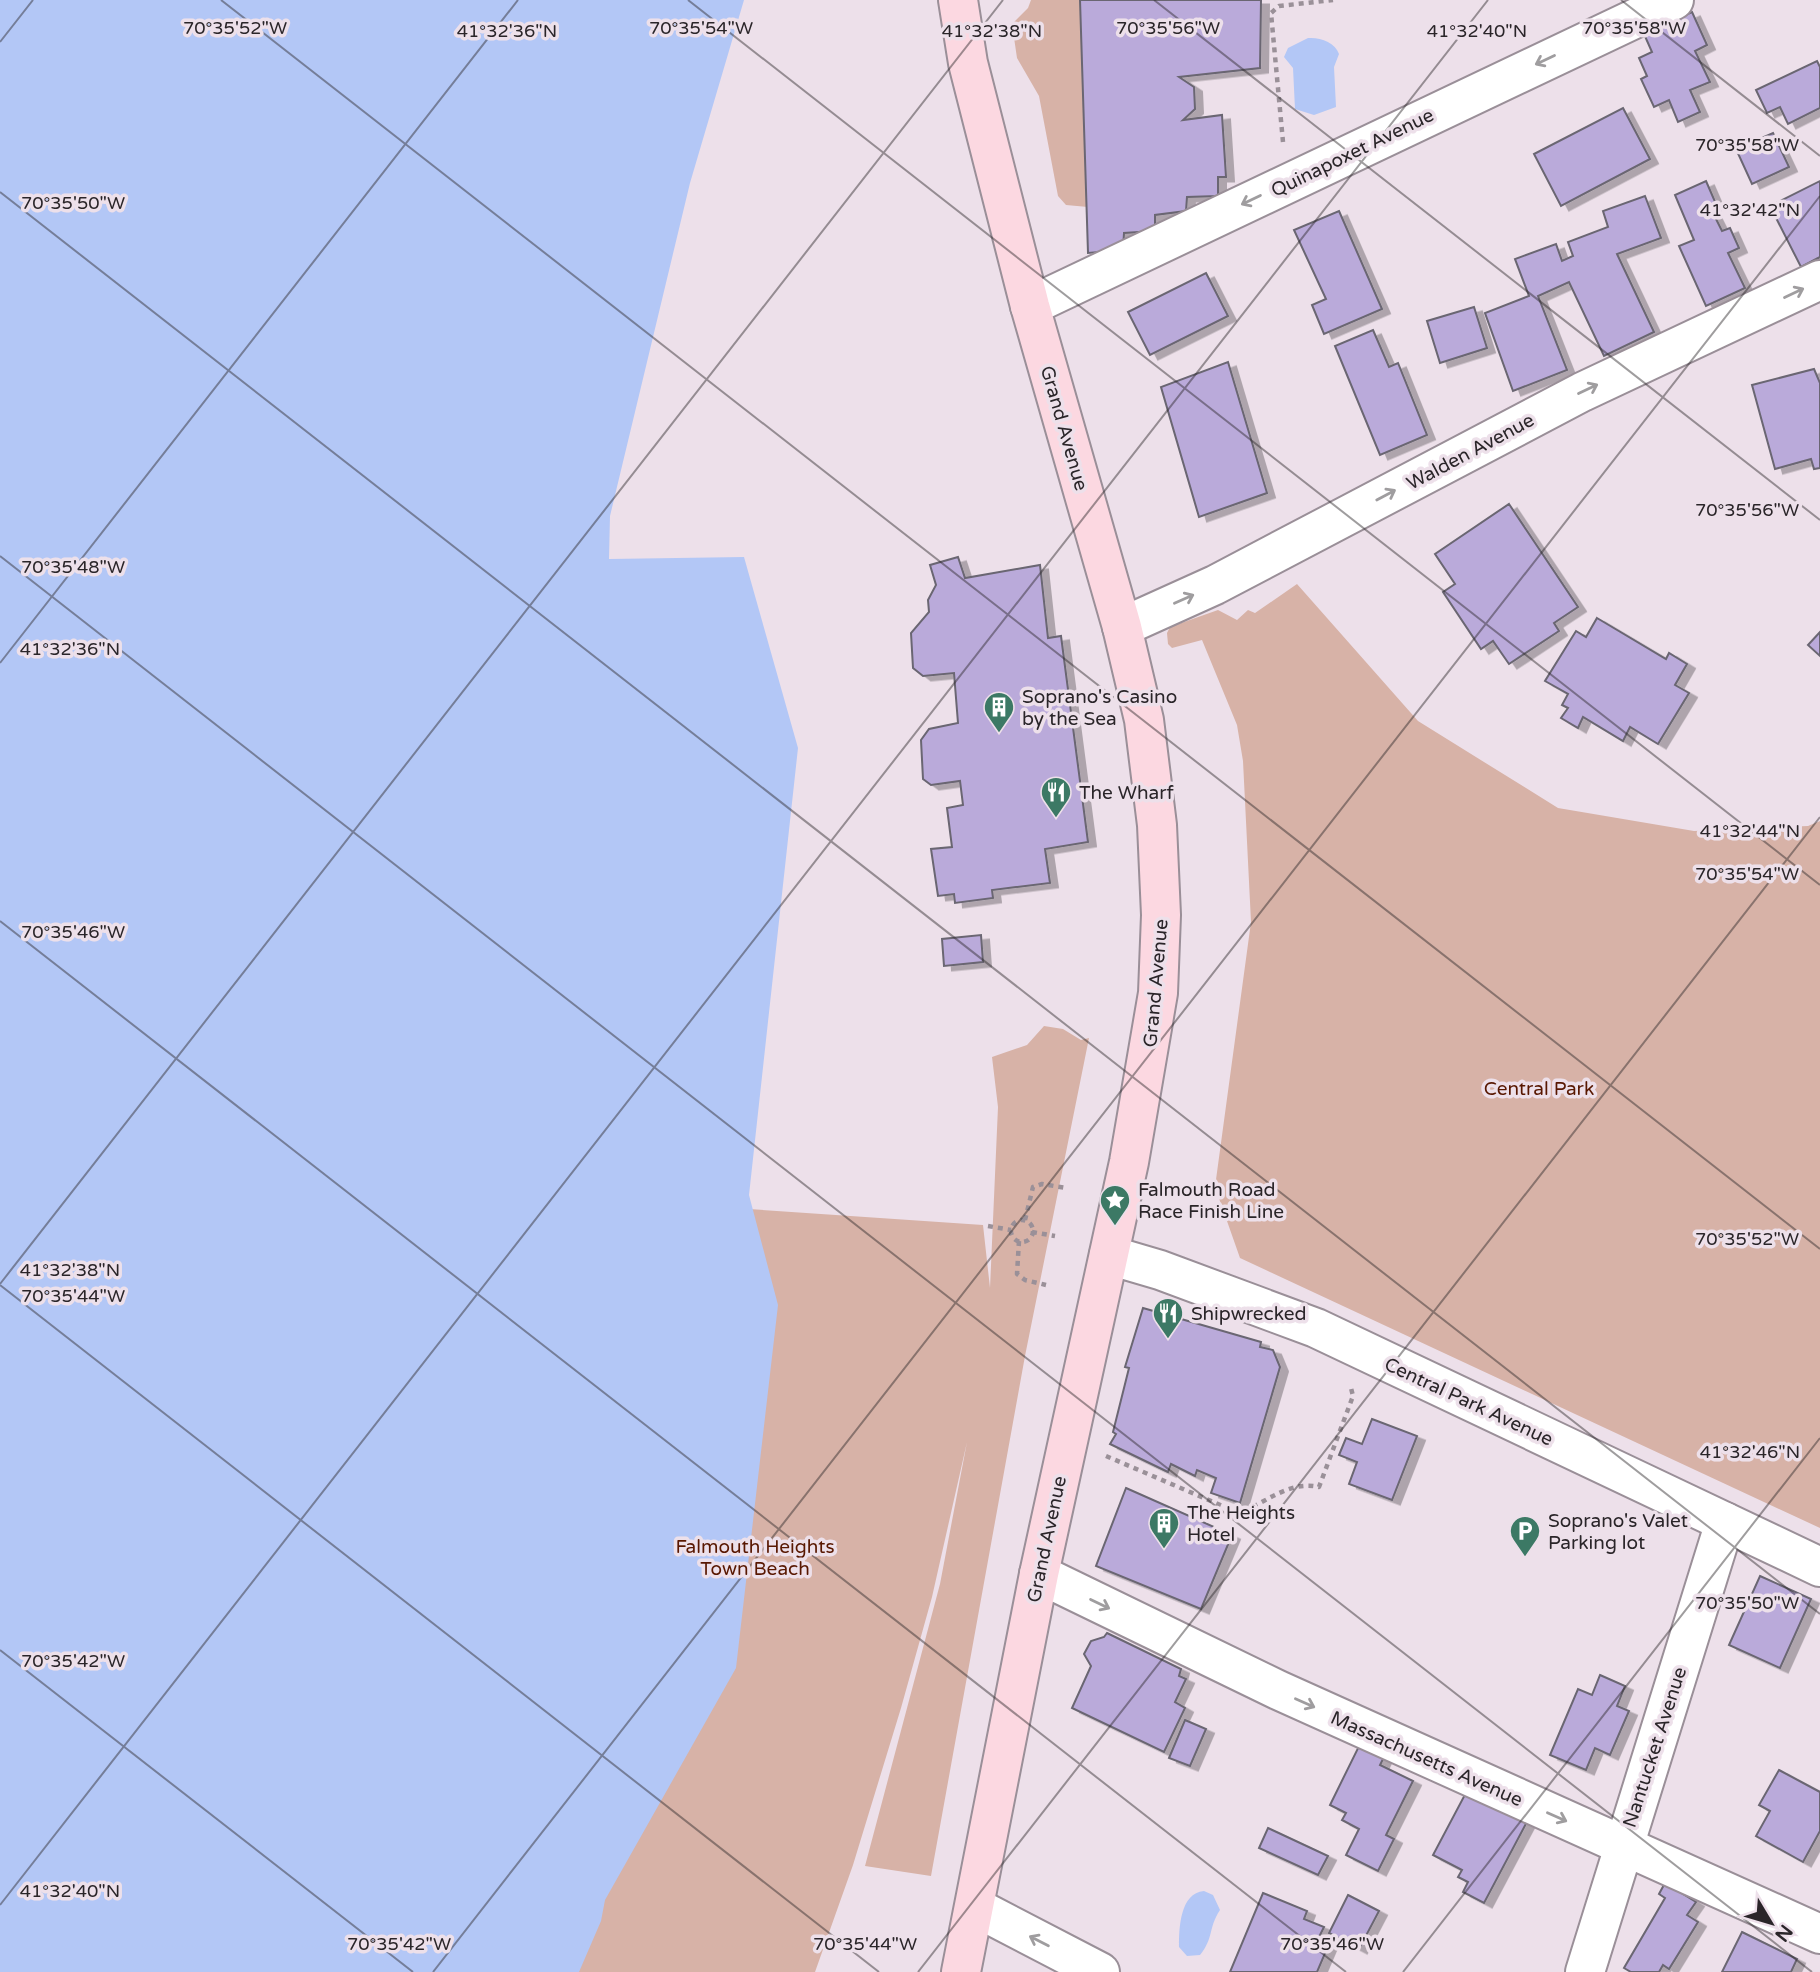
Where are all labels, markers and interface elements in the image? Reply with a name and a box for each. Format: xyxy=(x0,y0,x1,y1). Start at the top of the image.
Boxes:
text: 70°35'52"W xyxy=(183,17,287,39)
text: 70°35'54"W xyxy=(649,17,753,39)
text: 70°35'56"W xyxy=(1116,17,1220,39)
text: 70°35'58"W xyxy=(1582,17,1686,39)
text: 41°32'36"N xyxy=(457,20,557,42)
text: 41°32'38"N xyxy=(942,20,1042,42)
text: 41°32'40"N xyxy=(1427,20,1527,42)
one-way arrow xyxy=(1535,53,1556,67)
street label: Quinapoxet Avenue xyxy=(1268,104,1437,202)
text: 70°35'58"W xyxy=(1695,134,1799,156)
text: 70°35'50"W xyxy=(21,192,125,214)
one-way arrow xyxy=(1241,194,1262,207)
text: 41°32'42"N xyxy=(1700,199,1800,221)
one-way arrow xyxy=(1783,285,1804,299)
street label: Grand Avenue xyxy=(1036,363,1092,493)
one-way arrow xyxy=(1577,382,1598,395)
street label: Walden Avenue xyxy=(1403,409,1538,495)
one-way arrow xyxy=(1375,487,1396,501)
text: 70°35'56"W xyxy=(1695,499,1799,521)
text: 70°35'48"W xyxy=(21,556,125,578)
one-way arrow xyxy=(1173,592,1194,605)
text: 41°32'36"N xyxy=(20,638,120,660)
place label: Soprano's Casino by the Sea xyxy=(1022,686,1177,730)
building icon: Soprano's Casino by the Sea xyxy=(982,690,1016,734)
restaurant icon: The Wharf xyxy=(1039,775,1073,819)
place label: The Wharf xyxy=(1079,782,1174,804)
text: 41°32'44"N xyxy=(1700,820,1800,842)
text: 70°35'54"W xyxy=(1695,863,1799,885)
street label: Grand Avenue xyxy=(1139,918,1173,1048)
text: 70°35'46"W xyxy=(21,921,125,943)
park label: Central Park xyxy=(1484,1078,1594,1100)
place label: Falmouth Road Race Finish Line xyxy=(1138,1179,1284,1223)
place icon: Falmouth Road Race Finish Line xyxy=(1098,1183,1132,1227)
text: 70°35'52"W xyxy=(1695,1228,1799,1250)
text: 41°32'38"N xyxy=(20,1259,120,1281)
text: 70°35'44"W xyxy=(21,1285,125,1307)
restaurant icon: Shipwrecked xyxy=(1151,1296,1185,1340)
place label: Shipwrecked xyxy=(1191,1303,1307,1325)
street label: Central Park Avenue xyxy=(1381,1353,1556,1451)
text: 41°32'46"N xyxy=(1700,1441,1800,1463)
street label: Grand Avenue xyxy=(1023,1474,1071,1605)
place label: The Heights Hotel xyxy=(1187,1502,1295,1546)
building icon: The Heights Hotel xyxy=(1147,1506,1181,1550)
place label: Soprano's Valet Parking lot xyxy=(1548,1510,1688,1554)
parking icon: Soprano's Valet Parking lot xyxy=(1508,1514,1542,1558)
park label: Falmouth Heights Town Beach xyxy=(675,1536,835,1580)
text: 70°35'50"W xyxy=(1695,1592,1799,1614)
one-way arrow xyxy=(1089,1597,1110,1611)
text: 70°35'42"W xyxy=(21,1650,125,1672)
street label: Nantucket Avenue xyxy=(1619,1664,1691,1830)
one-way arrow xyxy=(1294,1696,1315,1710)
street label: Massachusetts Avenue xyxy=(1327,1707,1526,1811)
one-way arrow xyxy=(1546,1811,1567,1824)
text: 41°32'40"N xyxy=(20,1880,120,1902)
north arrow xyxy=(1736,1888,1806,1958)
text: N xyxy=(1770,1920,1797,1946)
text: 70°35'42"W xyxy=(347,1933,451,1955)
text: 70°35'44"W xyxy=(813,1933,917,1955)
one-way arrow xyxy=(1029,1933,1050,1947)
text: 70°35'46"W xyxy=(1280,1933,1384,1955)

